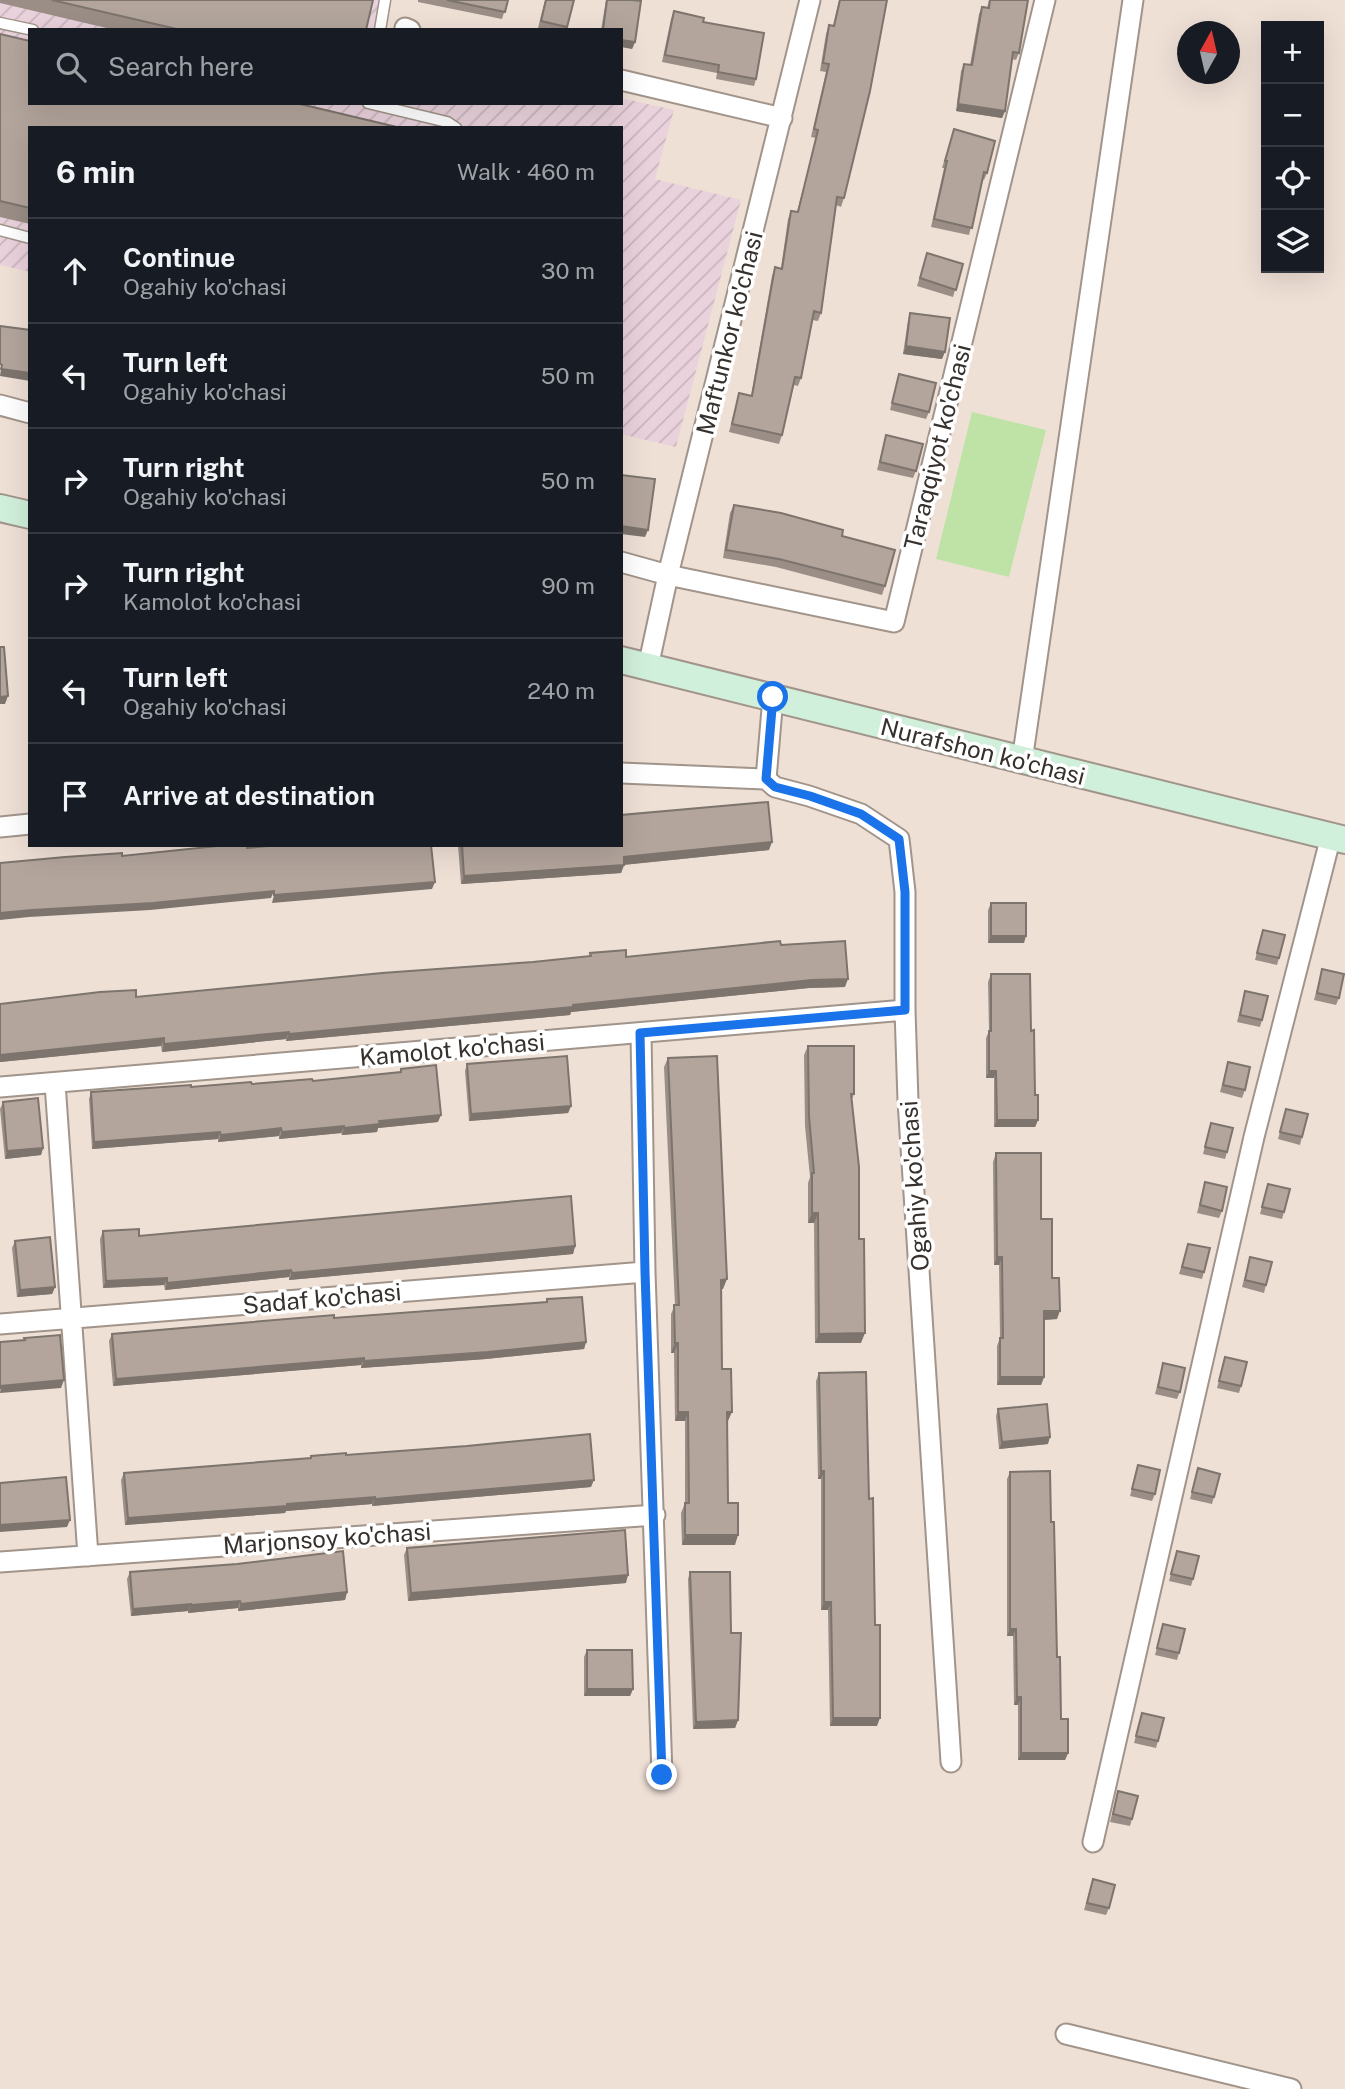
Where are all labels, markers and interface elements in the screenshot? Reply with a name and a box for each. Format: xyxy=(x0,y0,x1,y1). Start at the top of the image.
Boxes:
north arrow xyxy=(1177,21,1240,84)
map controls xyxy=(1261,21,1324,273)
button: + xyxy=(1261,21,1324,84)
search box xyxy=(28,28,623,105)
icon: search xyxy=(52,48,90,86)
text: Search here xyxy=(108,51,254,82)
button: − xyxy=(1261,84,1324,147)
button: locate xyxy=(1261,147,1324,210)
text: 6 min xyxy=(56,154,135,190)
text: Walk · 460 m xyxy=(457,158,595,185)
button: layers xyxy=(1261,210,1324,273)
street label: Maftunkor ko'chasi xyxy=(690,228,768,438)
text: Continue xyxy=(123,242,235,273)
icon: ahead xyxy=(56,252,94,290)
text: 30 m xyxy=(541,257,595,284)
text: Ogahiy ko'chasi xyxy=(123,273,287,300)
street label: Taraqqiyot ko'chasi xyxy=(898,341,976,553)
text: Turn left xyxy=(123,347,228,378)
icon: left xyxy=(56,357,94,395)
text: 50 m xyxy=(541,362,595,389)
text: Ogahiy ko'chasi xyxy=(123,378,287,405)
text: Turn right xyxy=(123,452,245,483)
icon: right xyxy=(56,462,94,500)
text: 50 m xyxy=(541,467,595,494)
text: Ogahiy ko'chasi xyxy=(123,483,287,510)
text: Turn right xyxy=(123,557,245,588)
icon: right xyxy=(56,567,94,605)
text: 90 m xyxy=(541,572,595,599)
text: Kamolot ko'chasi xyxy=(123,588,301,615)
text: Turn left xyxy=(123,662,228,693)
icon: left xyxy=(56,672,94,710)
text: 240 m xyxy=(527,677,595,704)
route start xyxy=(757,681,788,712)
text: Ogahiy ko'chasi xyxy=(123,693,287,720)
street label: Nurafshon ko'chasi xyxy=(878,712,1088,790)
icon: arrive xyxy=(56,777,94,815)
text: Arrive at destination xyxy=(123,780,375,811)
street label: Kamolot ko'chasi xyxy=(358,1027,546,1071)
street label: Ogahiy ko'chasi xyxy=(894,1100,934,1272)
street label: Sadaf ko'chasi xyxy=(242,1277,402,1319)
street label: Marjonsoy ko'chasi xyxy=(222,1517,432,1559)
route end xyxy=(646,1759,677,1790)

